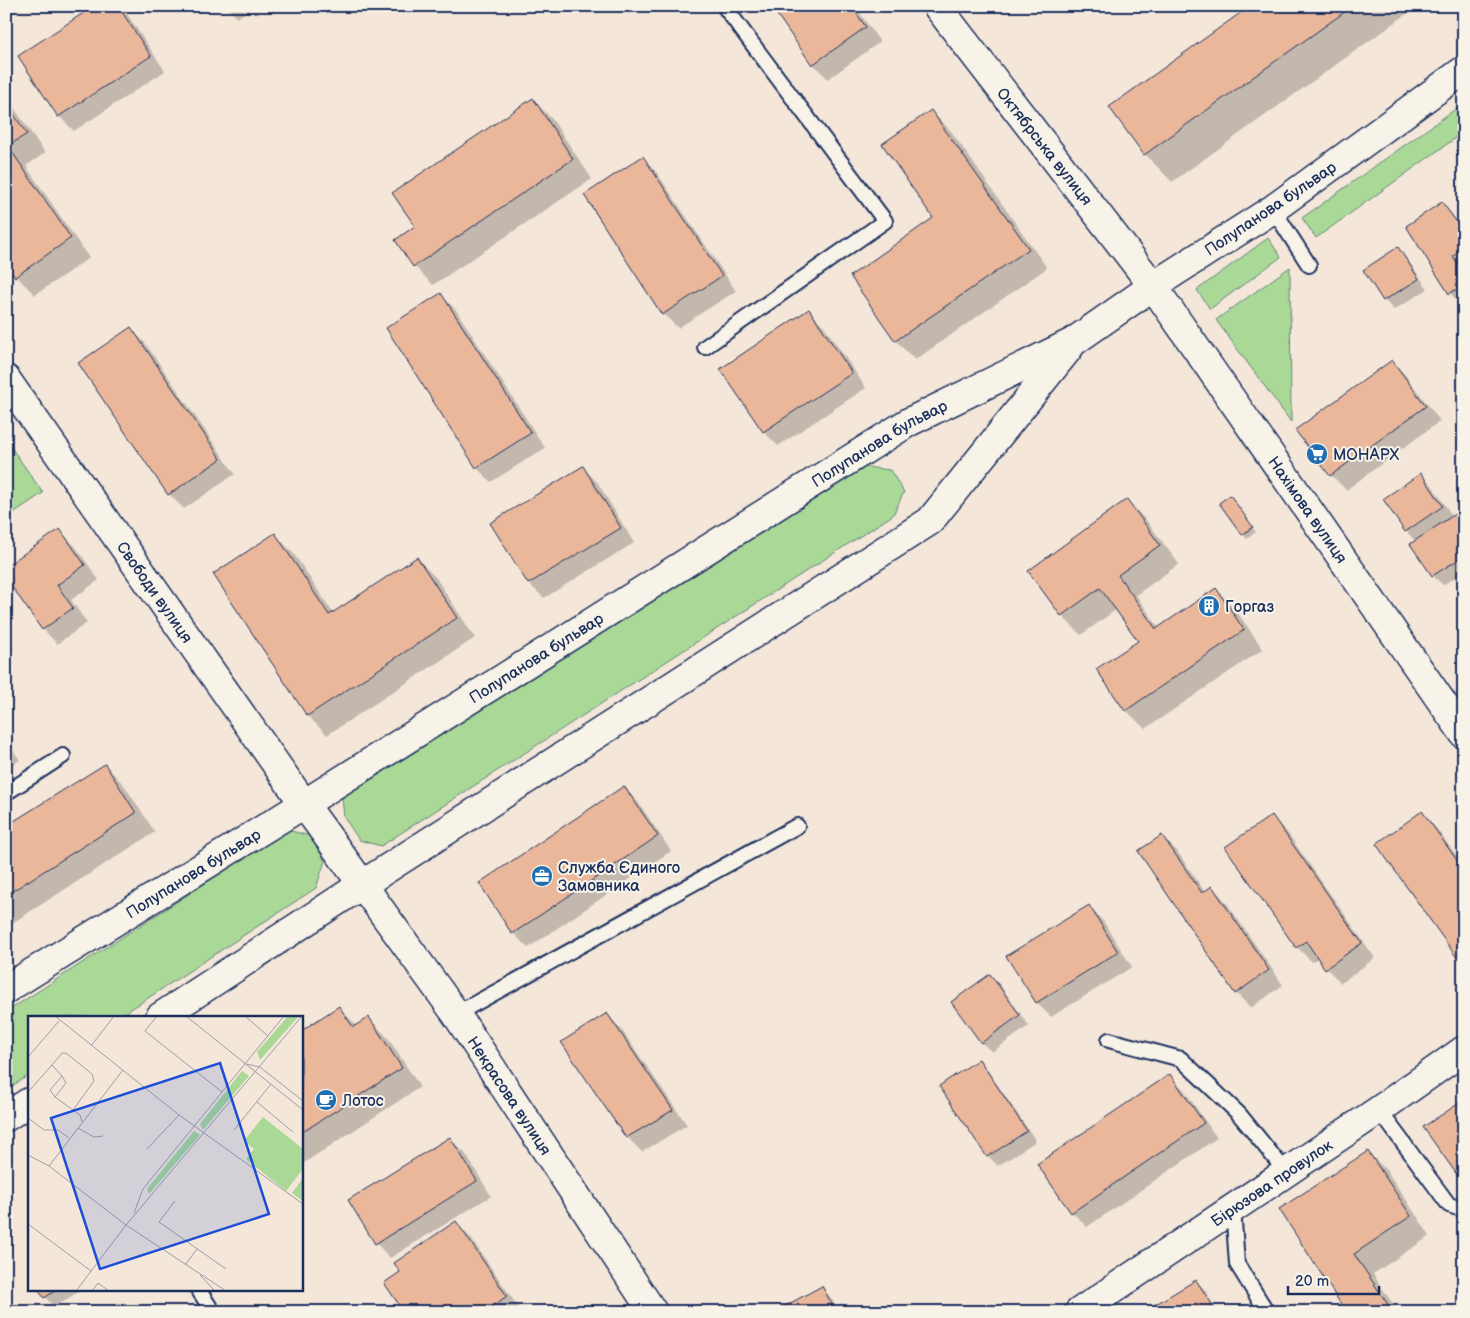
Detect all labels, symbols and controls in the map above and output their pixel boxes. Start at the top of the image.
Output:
street label: Октябрська вулиця [992,84,1096,210]
street label: Полупанова бульвар [1201,158,1340,260]
street label: Полупанова бульвар [809,397,951,492]
supermarket icon: МОНАРХ [1305,442,1329,466]
place label: МОНАРХ [1333,446,1400,465]
street label: Нахімова вулиця [1263,453,1351,568]
street label: Свободи вулиця [112,538,196,647]
building icon: Горгаз [1197,594,1221,618]
place label: Горгаз [1225,598,1275,617]
street label: Полупанова бульвар [466,609,607,708]
street label: Полупанова бульвар [123,825,265,923]
place label: Служба Єдиного Замовника [558,859,680,896]
office icon: Служба Єдиного Замовника [530,864,554,888]
inset map [28,1016,302,1290]
street label: Некрасова вулиця [463,1033,555,1159]
cafe icon: Лотос [314,1088,338,1112]
place label: Лотос [341,1092,384,1111]
street label: Бірюзова провулок [1208,1136,1337,1231]
scale bar [1288,1263,1379,1295]
text: 20 m [1295,1272,1329,1291]

